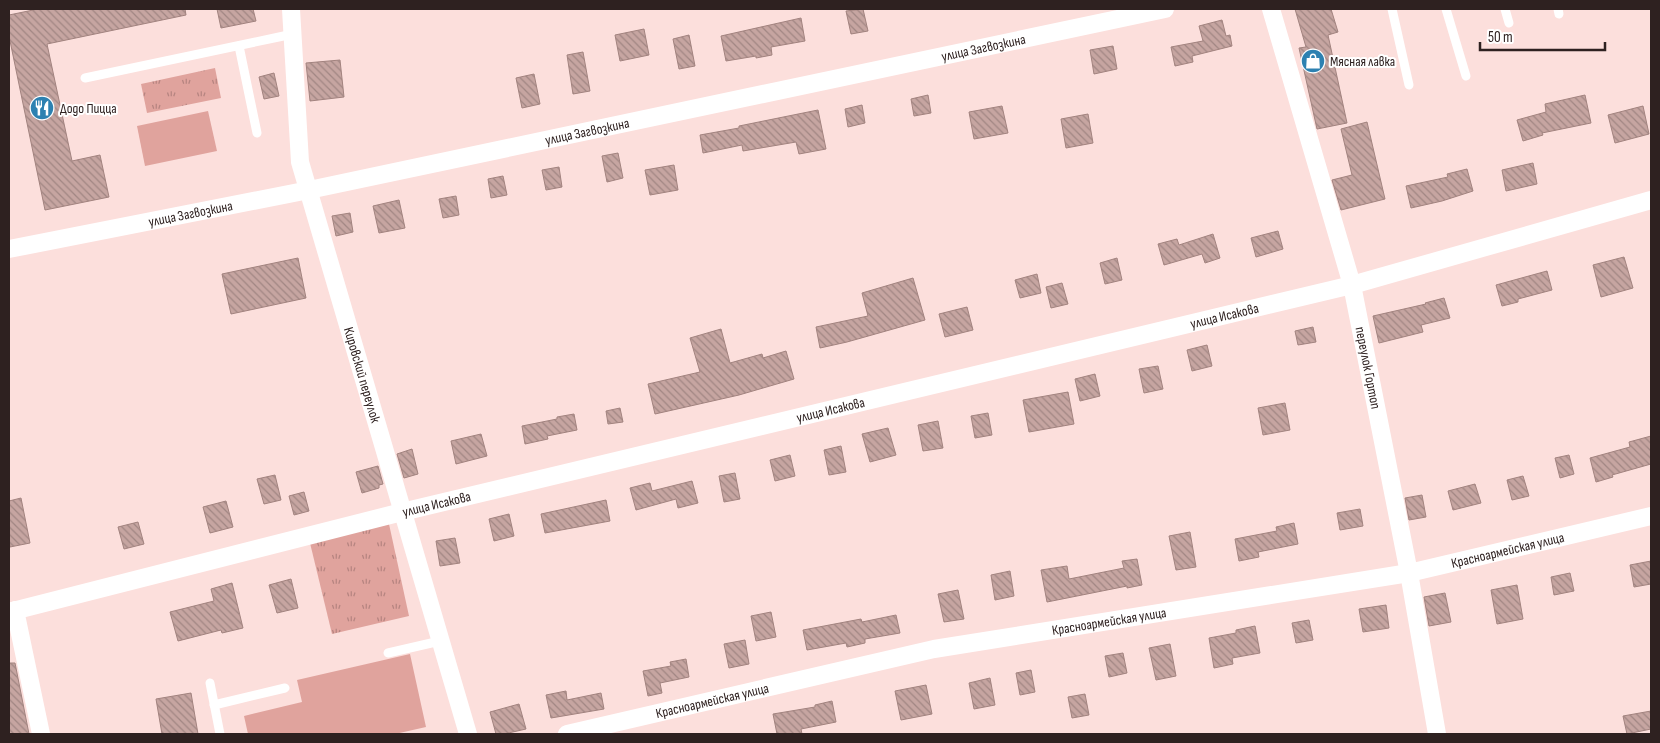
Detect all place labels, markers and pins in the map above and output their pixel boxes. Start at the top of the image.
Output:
shop icon: Мясная лавка [1300,48,1326,74]
place label: Мясная лавка [1330,53,1395,70]
restaurant icon: Додо Пицца [29,95,55,121]
place label: Додо Пицца [60,100,117,117]

